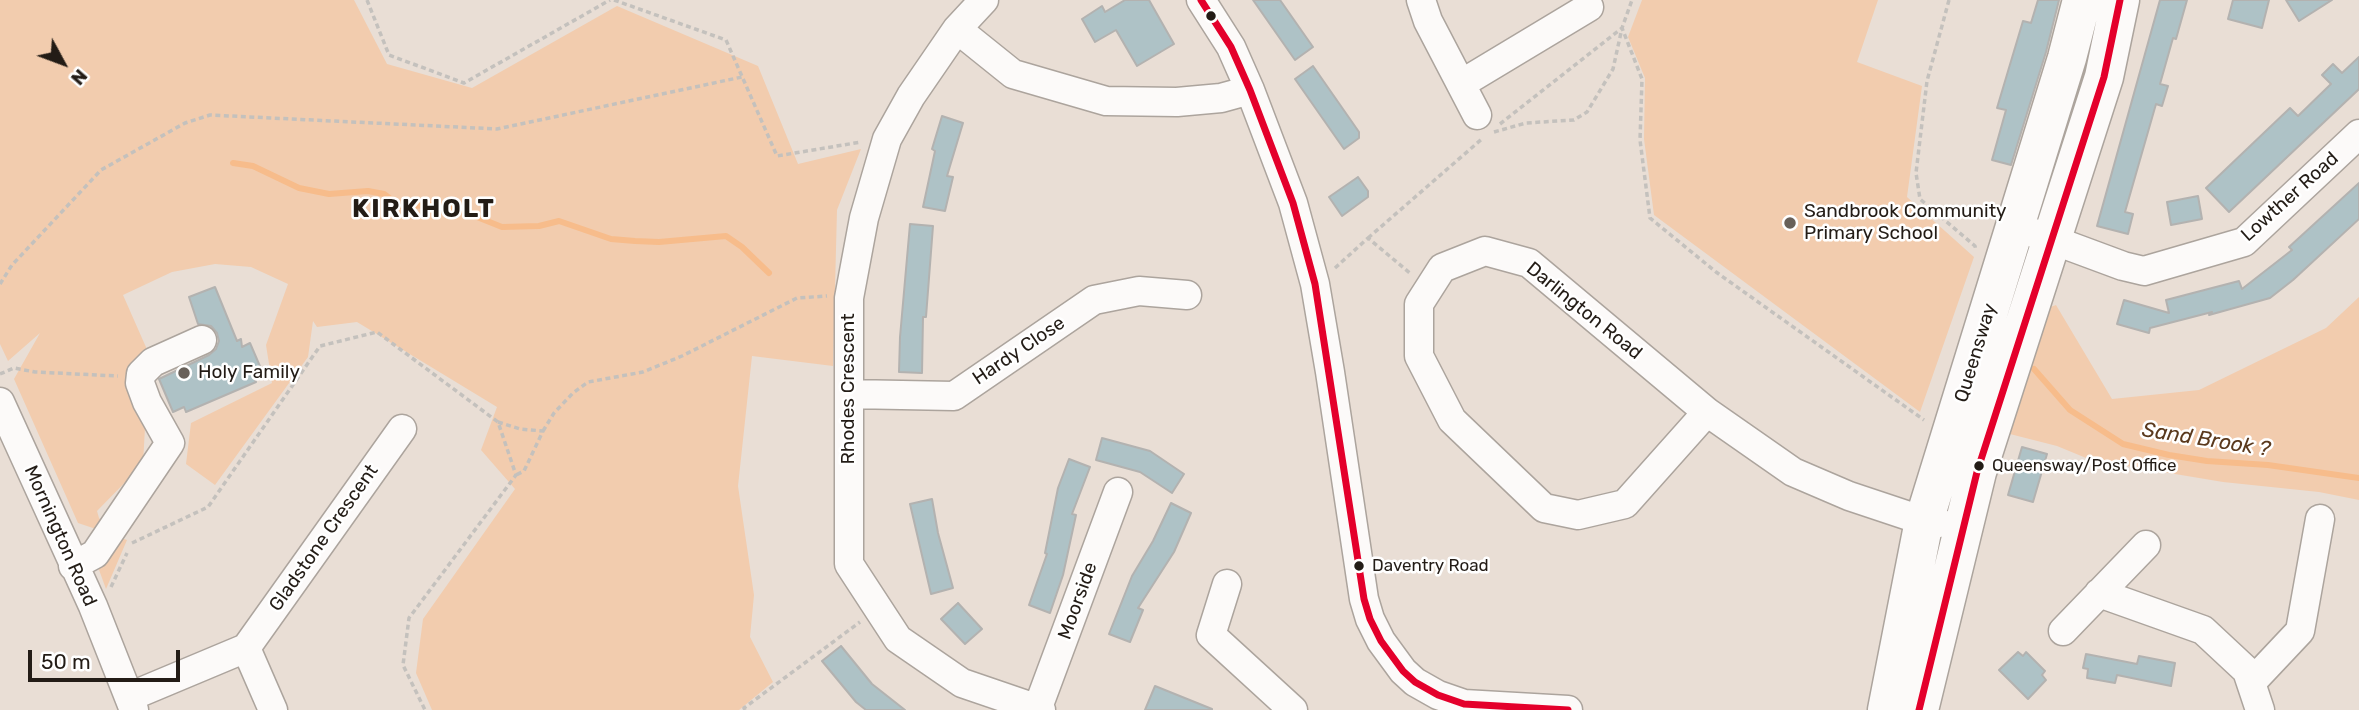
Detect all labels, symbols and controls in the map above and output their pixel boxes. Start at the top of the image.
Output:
unlabelled marker [1204,9,1218,23]
north arrow [28,28,98,98]
text: N [66,64,92,90]
street label: Lowther Road [2237,147,2343,247]
district label: KIRKHOLT [353,193,495,225]
place label: Sandbrook Community Primary School [1804,201,2007,245]
marker: Sandbrook Community Primary School [1782,215,1798,231]
street label: Darlington Road [1521,257,1647,365]
street label: Queensway [1950,301,2002,405]
street label: Hardy Close [969,312,1069,390]
street label: Rhodes Crescent [838,313,860,465]
place label: Holy Family [198,362,300,384]
marker: Holy Family [176,365,192,381]
water label: Sand Brook ? [2140,417,2272,463]
place label: Queensway/Post Office [1992,456,2176,476]
marker: Queensway/Post Office [1972,459,1986,473]
street label: Gladstone Crescent [265,460,383,616]
street label: Mornington Road [19,462,101,610]
place label: Daventry Road [1372,556,1489,576]
street label: Moorside [1054,559,1102,643]
marker: Daventry Road [1352,559,1366,573]
scale bar [32,636,184,680]
text: 50 m [41,649,91,674]

